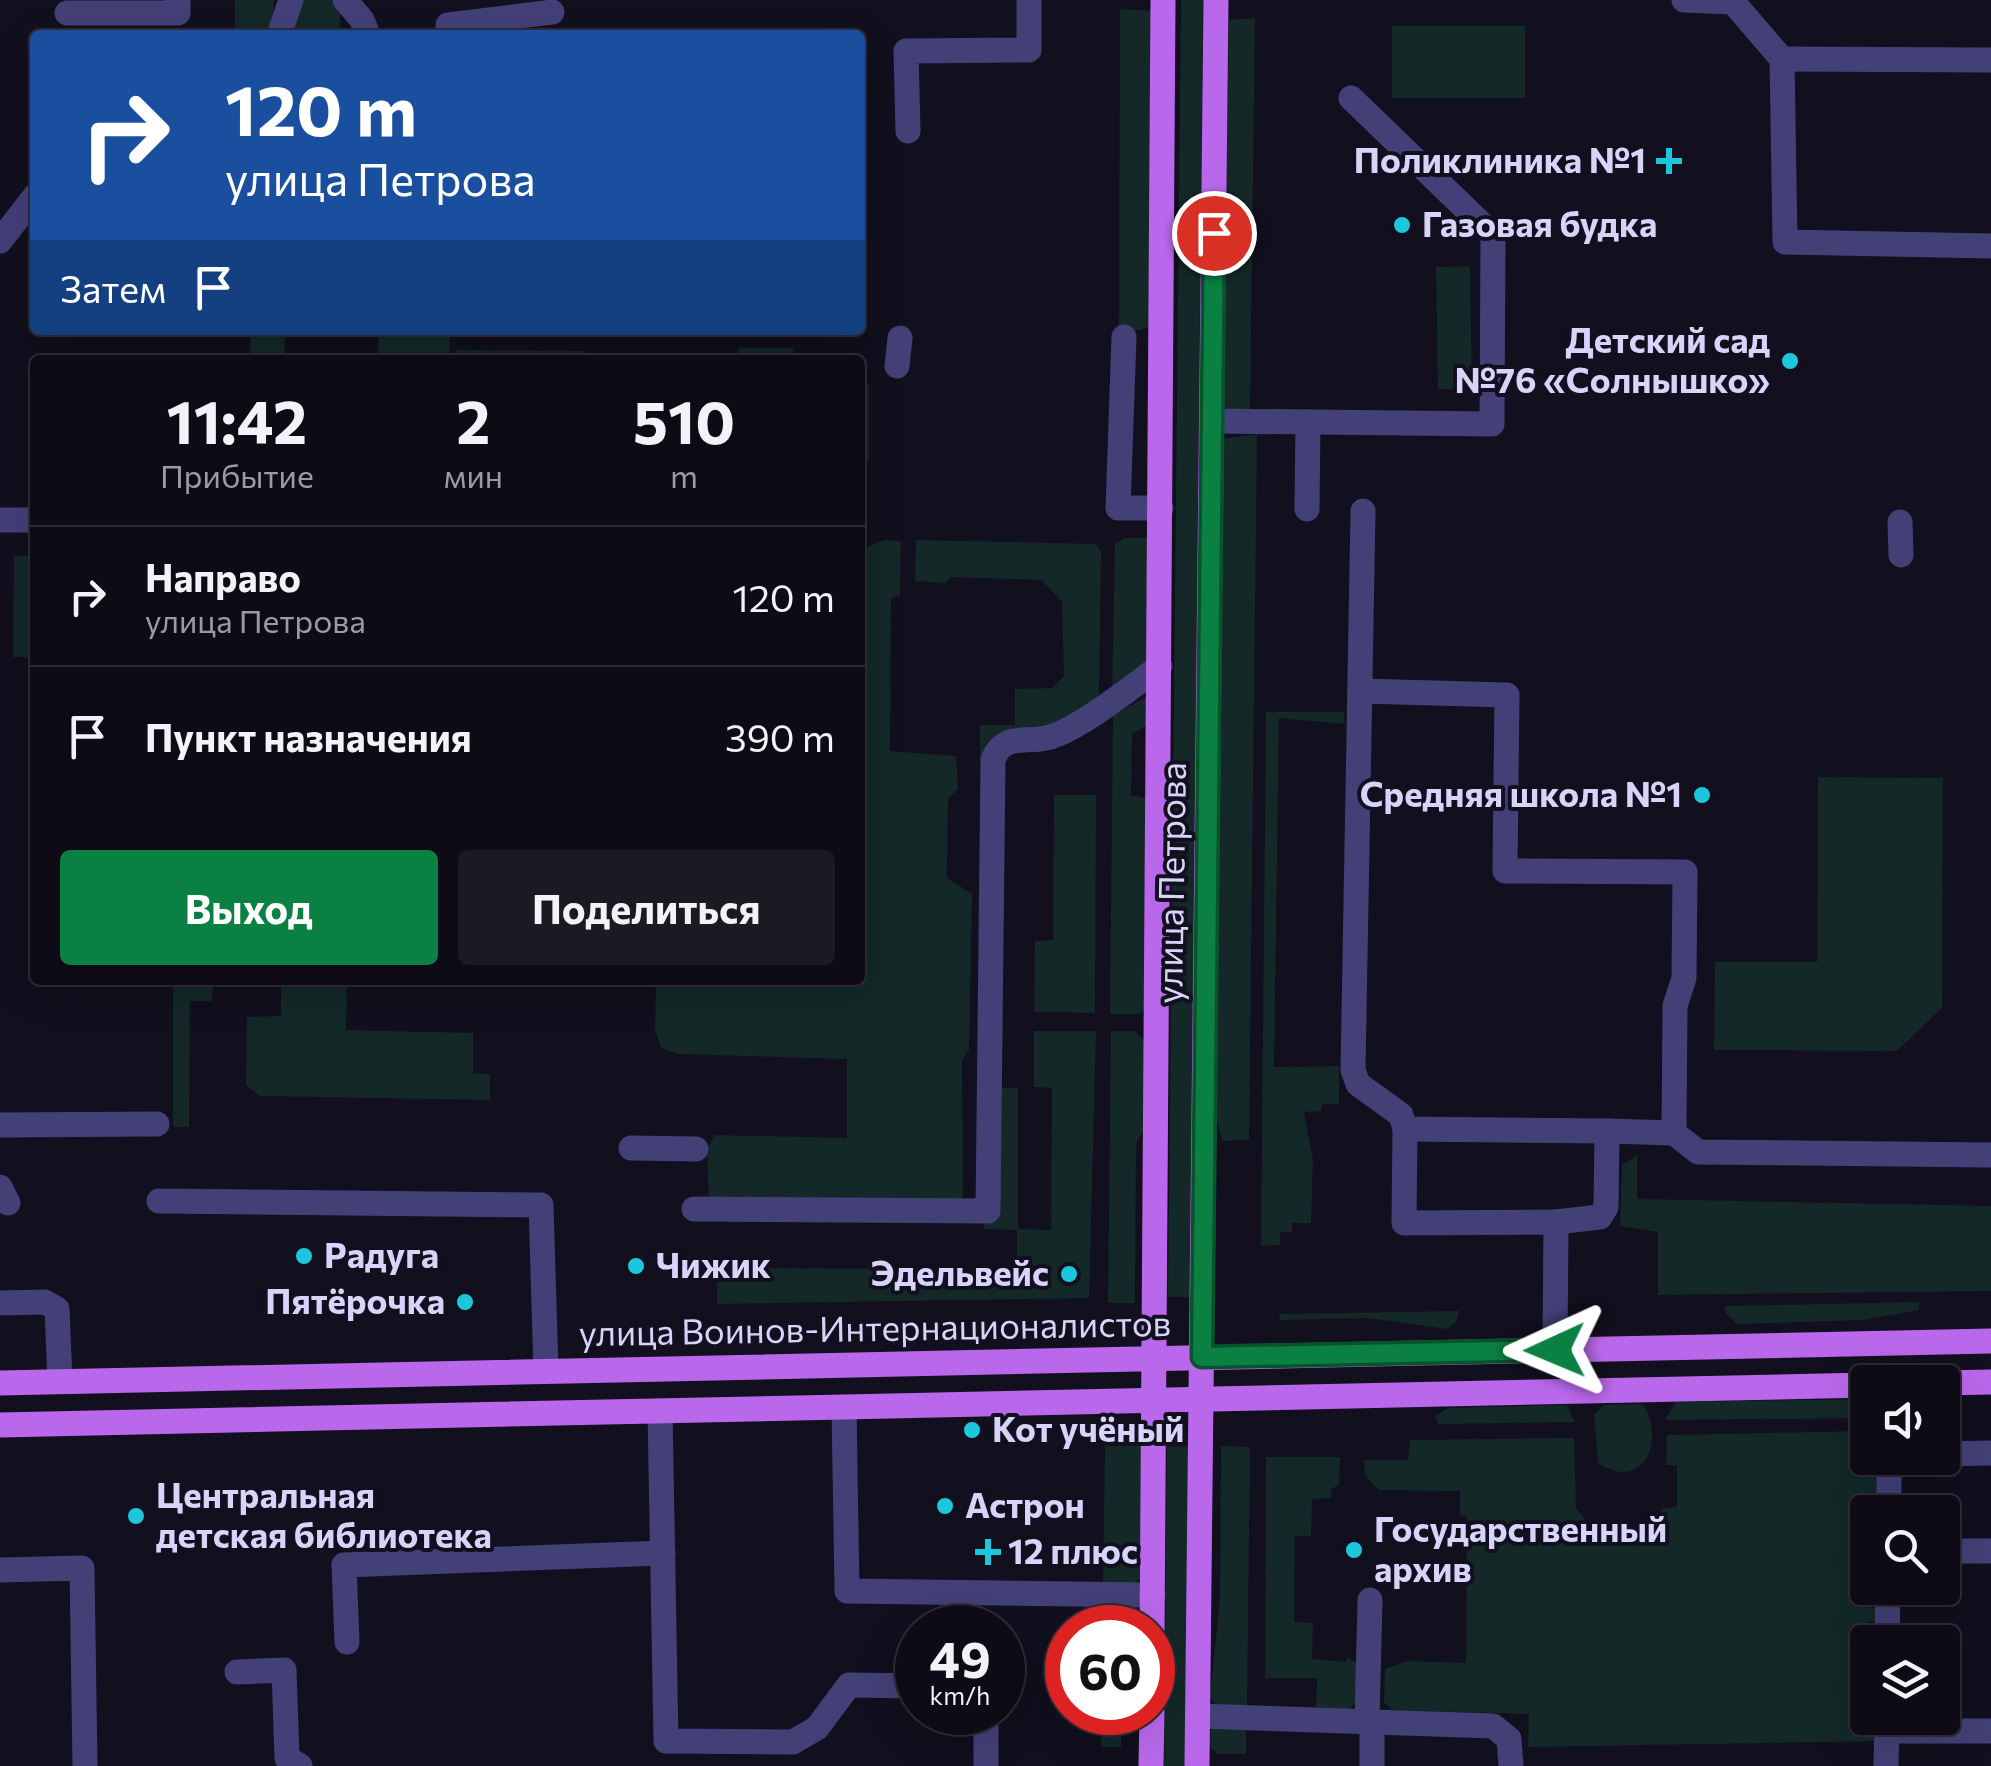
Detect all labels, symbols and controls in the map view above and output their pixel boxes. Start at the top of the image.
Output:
text: 120 m [225,65,417,150]
icon: right [60,70,190,200]
place label: Поликлиника №1 [1354,137,1646,180]
marker: Поликлиника №1 [1656,148,1682,174]
text: улица Петрова [225,150,536,205]
pin [1172,191,1257,276]
place label: Газовая будка [1422,201,1657,244]
icon: arrive [1187,206,1242,261]
marker: Газовая будка [1391,214,1413,236]
icon: arrive [186,260,241,315]
text: Затем [60,264,166,311]
place label: Детский сад №76 «Солнышко» [1454,317,1770,400]
marker: Детский сад №76 «Солнышко» [1779,350,1801,372]
text: 11:42 [167,383,307,456]
text: 2 [456,383,490,456]
text: 510 [633,383,735,456]
text: Прибытие [160,455,314,495]
text: мин [444,455,503,495]
text: m [670,455,698,495]
text: Направо [145,553,301,600]
icon: right [60,569,115,624]
text: 120 m [733,573,835,620]
text: улица Петрова [145,600,366,640]
icon: arrive [60,709,115,764]
text: Пункт назначения [145,713,472,760]
text: 390 m [725,713,835,760]
street label: улица Петрова [1146,762,1193,1004]
place label: Средняя школа №1 [1360,771,1682,814]
marker: Средняя школа №1 [1691,784,1713,806]
button: Выход [60,850,438,965]
button: Поделиться [458,850,835,965]
place label: Радуга [324,1232,439,1275]
place label: Чижик [656,1242,771,1285]
marker: Радуга [293,1245,315,1267]
place label: Эдельвейс [871,1250,1049,1293]
marker: Чижик [625,1255,647,1277]
marker: Эдельвейс [1058,1263,1080,1285]
place label: Пятёрочка [265,1278,445,1321]
marker: Пятёрочка [454,1291,476,1313]
position arrow [1503,1298,1607,1402]
street label: улица Воинов-Интернационалистов [578,1300,1172,1353]
map controls [1850,1365,1960,1735]
button: sound [1850,1365,1960,1475]
place label: Кот учёный [992,1406,1184,1449]
marker: Кот учёный [961,1419,983,1441]
place label: Центральная детская библиотека [156,1472,492,1555]
place label: Астрон [965,1482,1085,1525]
marker: Астрон [934,1495,956,1517]
button: search [1850,1495,1960,1605]
marker: Центральная детская библиотека [125,1505,147,1527]
place label: Государственный архив [1374,1506,1667,1589]
place label: 12 плюс [1008,1528,1138,1571]
marker: Государственный архив [1343,1539,1365,1561]
marker: 12 плюс [977,1541,999,1563]
speed limit sign: 60 [1045,1605,1175,1735]
button: layers [1850,1625,1960,1735]
text: 49 [929,1627,991,1688]
text: km/h [930,1680,990,1710]

